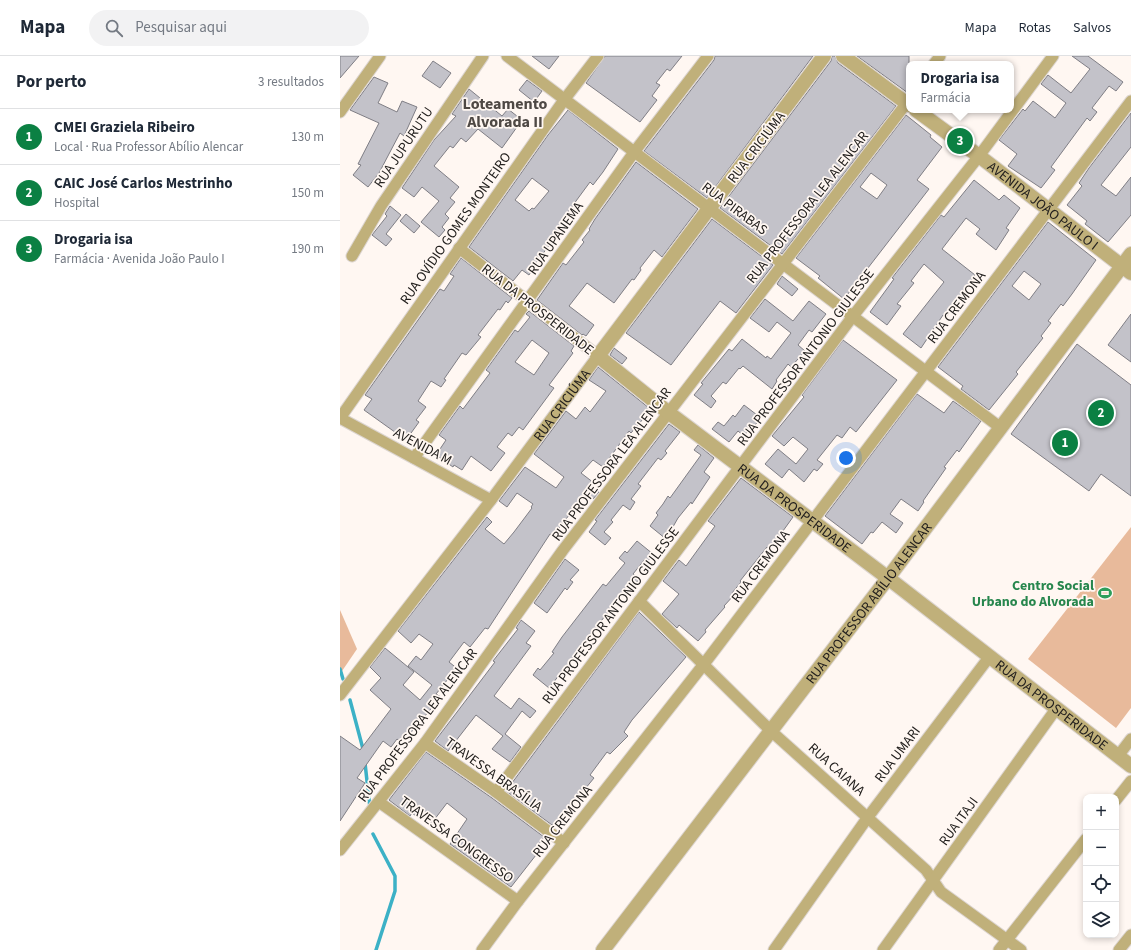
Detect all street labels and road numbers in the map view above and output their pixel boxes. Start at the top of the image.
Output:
street label: RUA JUPURUTU [369,103,438,192]
street label: RUA CRICIÚMA [723,107,791,188]
street label: RUA PROFESSORA LEA ALENCAR [742,127,874,288]
street label: RUA OVÍDIO GOMES MONTEIRO [396,148,516,309]
street label: AVENIDA JOÃO PAULO I [983,157,1102,255]
street label: RUA PIRABAS [697,177,771,240]
street label: RUA UPANEMA [523,198,589,279]
street label: RUA DA PROSPERIDADE [477,260,598,360]
street label: RUA PROFESSOR ANTONIO GIULESSE [732,265,879,450]
street label: RUA CREMONA [923,267,991,348]
street label: RUA CRICIÚMA [529,365,596,446]
street label: RUA PROFESSORA LEA ALENCAR [547,383,676,546]
street label: AVENIDA M [390,423,455,471]
street label: RUA DA PROSPERIDADE [733,459,855,558]
street label: RUA PROFESSOR ABÍLIO ALENCAR [801,519,937,688]
street label: RUA PROFESSOR ANTONIO GIULESSE [537,523,684,708]
street label: RUA CREMONA [727,526,795,607]
street label: RUA PROFESSORA LEA ALENCAR [353,644,482,807]
street label: RUA DA PROSPERIDADE [991,655,1112,756]
street label: RUA UMARI [870,722,926,787]
street label: TRAVESSA BRASÍLIA [441,733,546,817]
street label: RUA CAIANA [803,739,870,801]
street label: RUA CREMONA [528,781,598,862]
street label: TRAVESSA CONGRESSO [395,792,518,888]
street label: RUA ITAJI [934,793,983,850]

